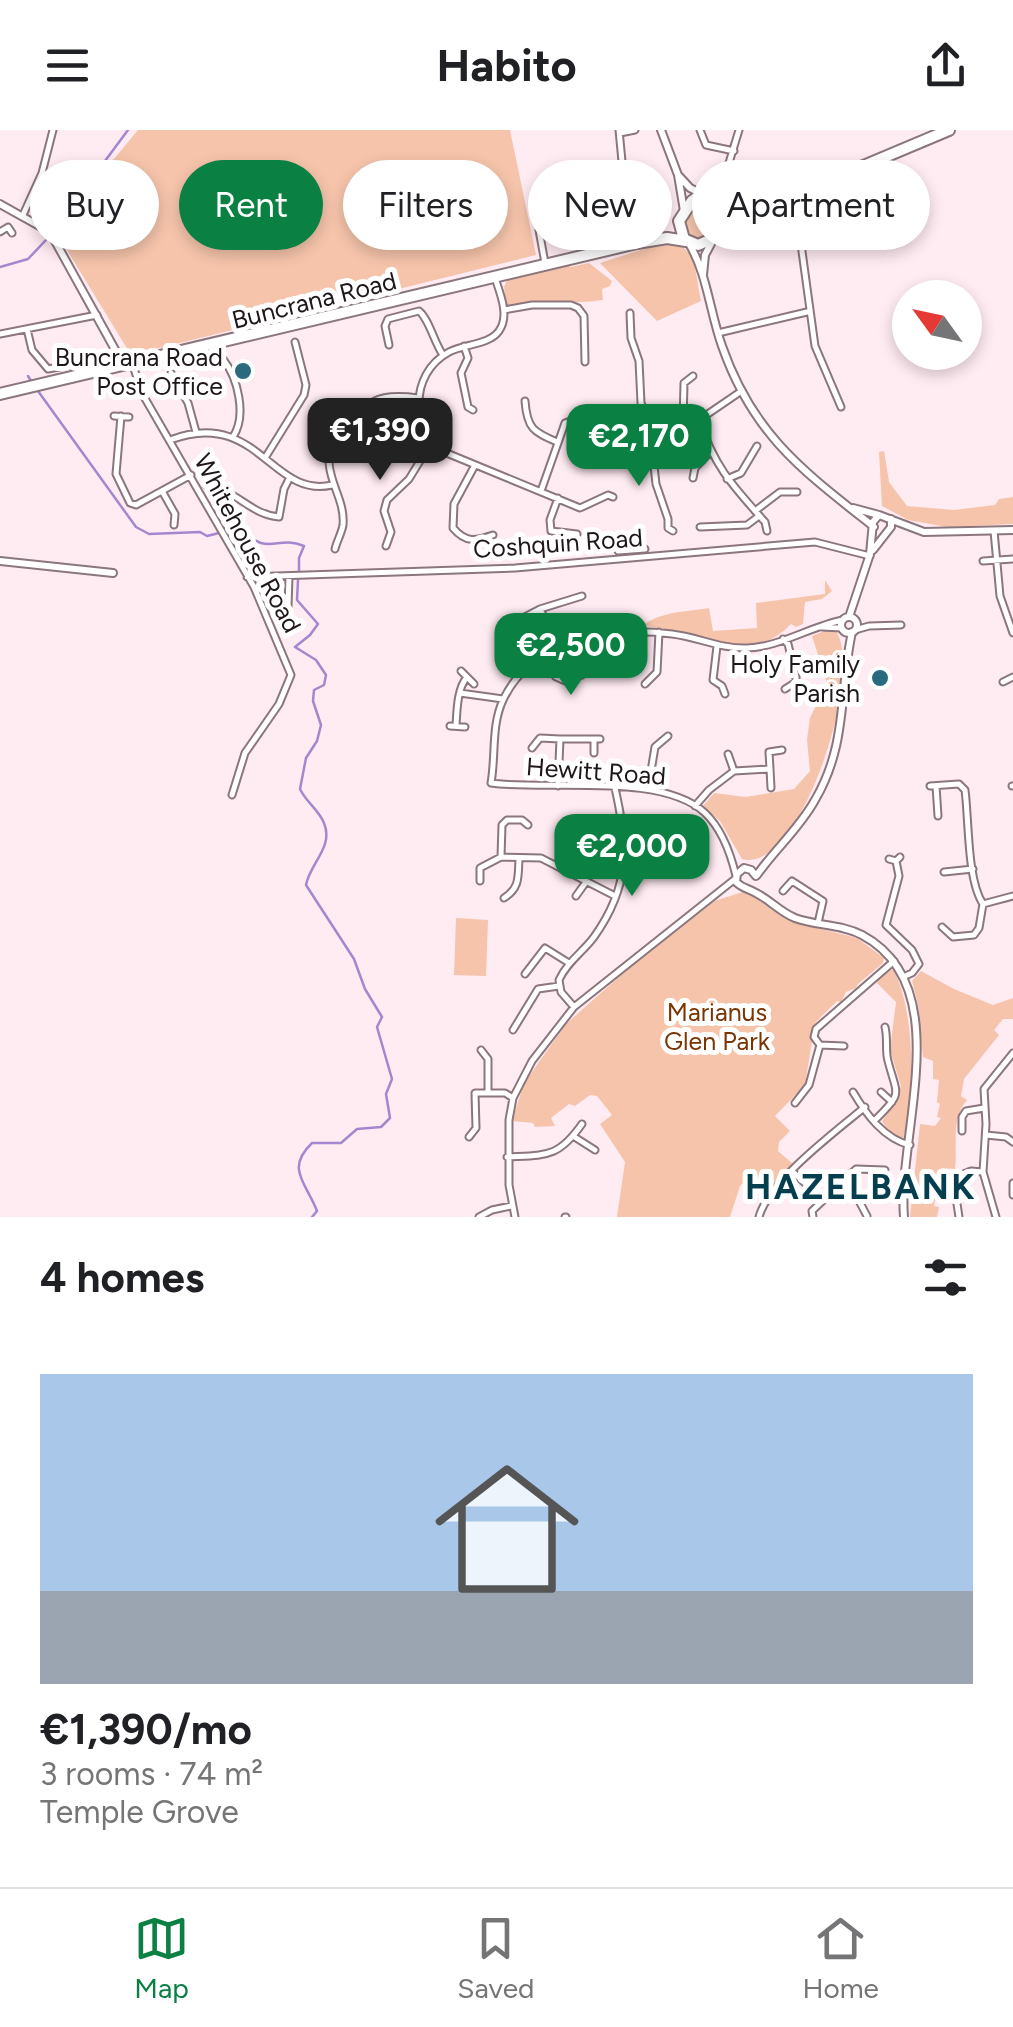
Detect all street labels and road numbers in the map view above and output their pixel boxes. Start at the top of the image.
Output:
street label: Buncrana Road [229,265,399,335]
street label: Whitehouse Road [188,448,308,638]
street label: Coshquin Road [472,522,644,564]
street label: Hewitt Road [525,751,667,791]

